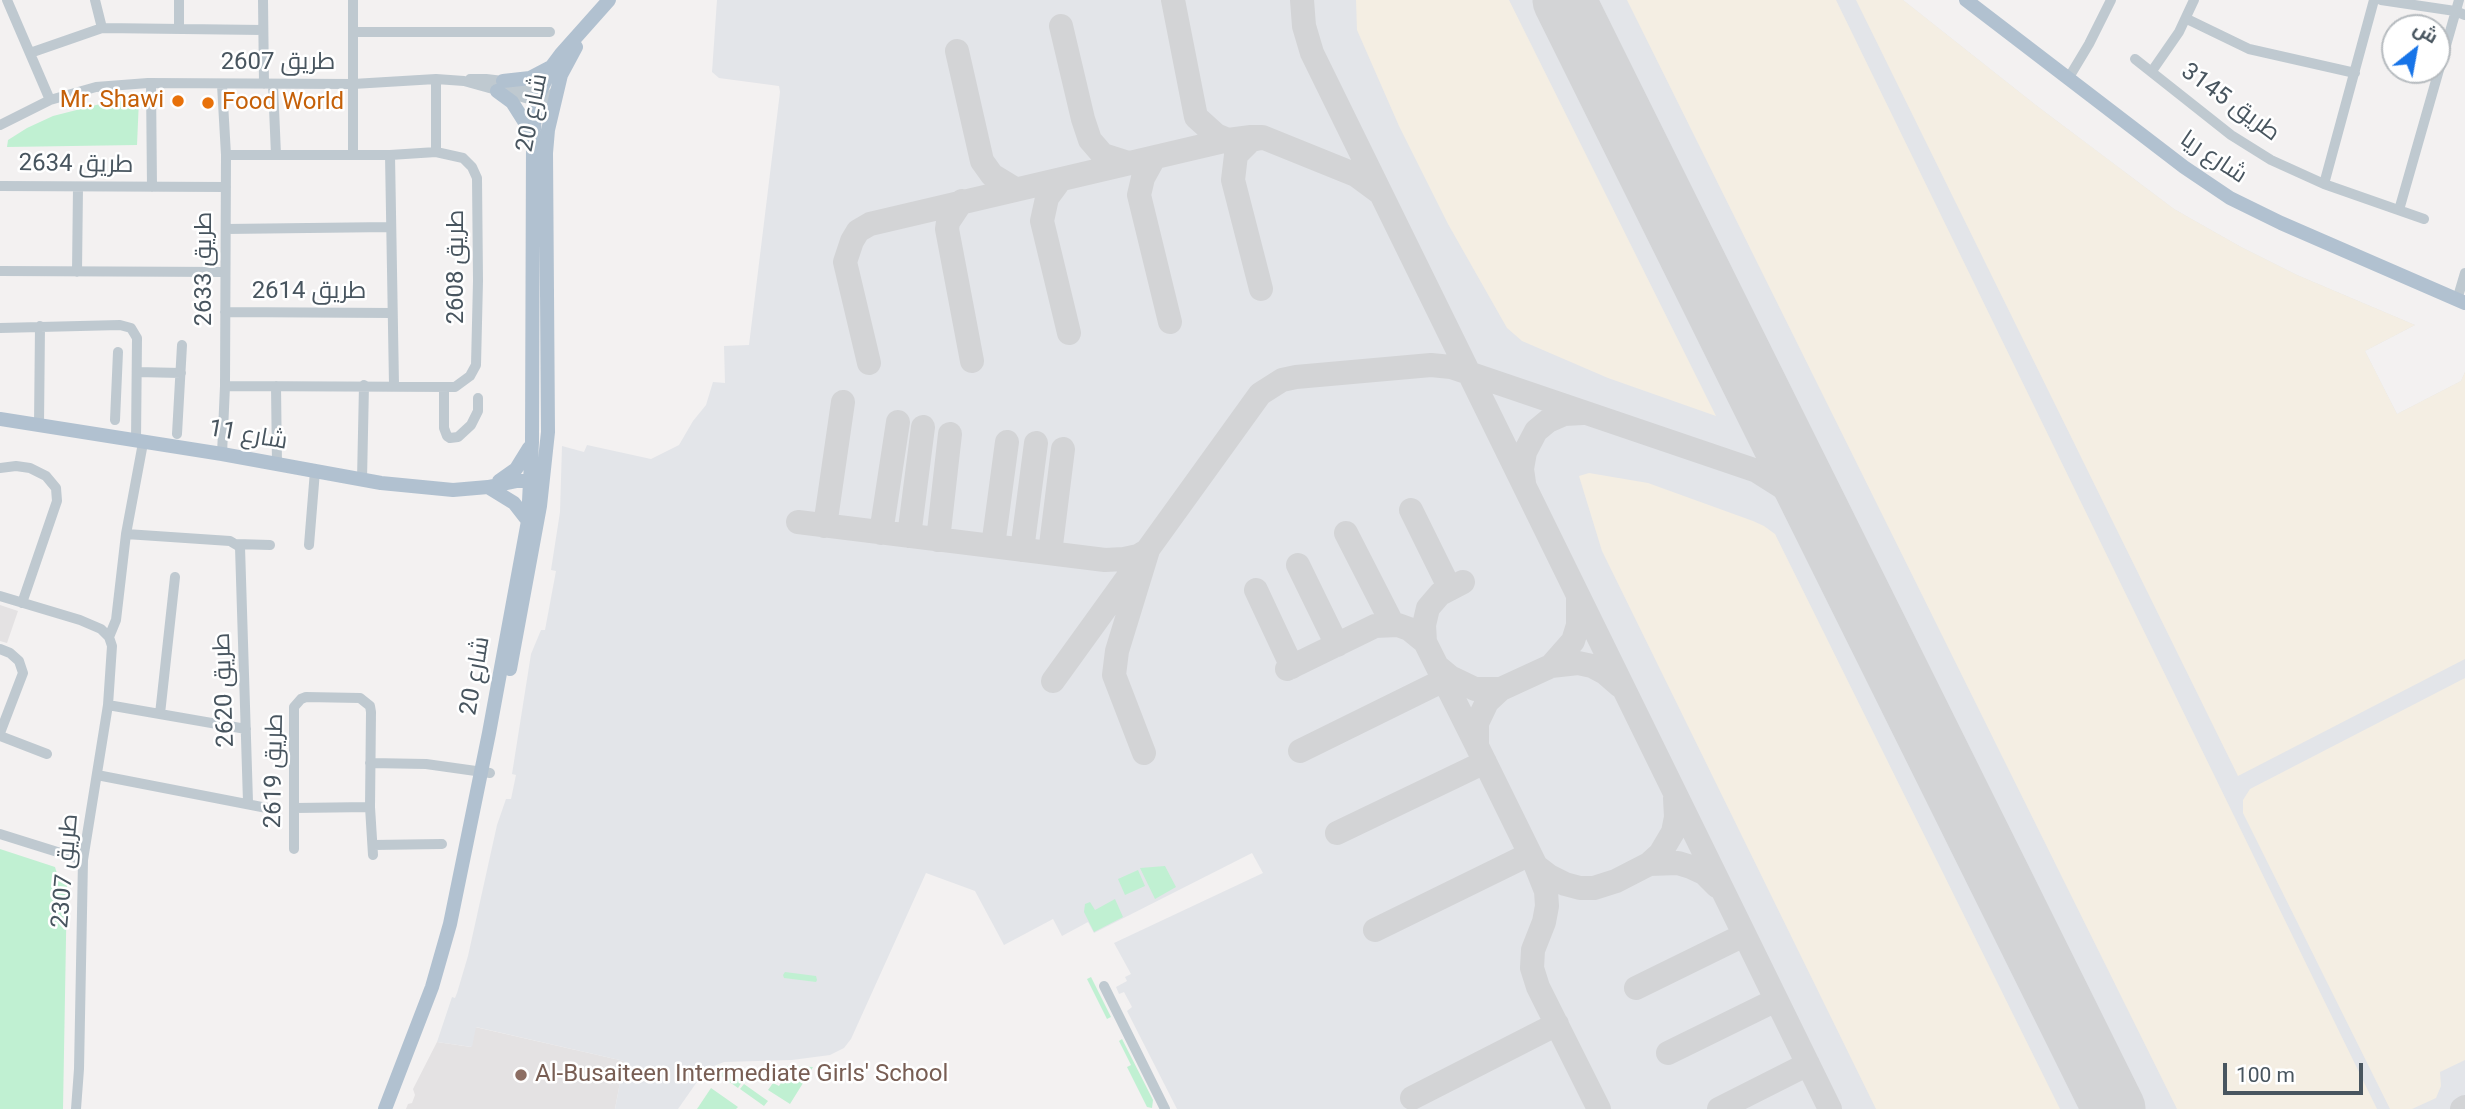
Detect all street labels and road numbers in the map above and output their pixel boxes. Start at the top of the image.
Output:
street label: طريق 2607 [221,49,335,77]
street label: طريق 3145 [2175,58,2285,148]
street label: شارع 20 [511,71,555,155]
street label: شارع ريا [2174,125,2252,191]
street label: طريق 2634 [18,150,134,180]
street label: طريق 2608 [443,210,471,324]
street label: طريق 2633 [191,212,219,326]
street label: طريق 2614 [252,278,366,306]
street label: شارع 11 [206,415,290,457]
street label: طريق 2620 [209,632,241,748]
street label: شارع 20 [455,634,497,718]
street label: طريق 2619 [260,713,290,829]
street label: طريق 2307 [47,813,85,929]

